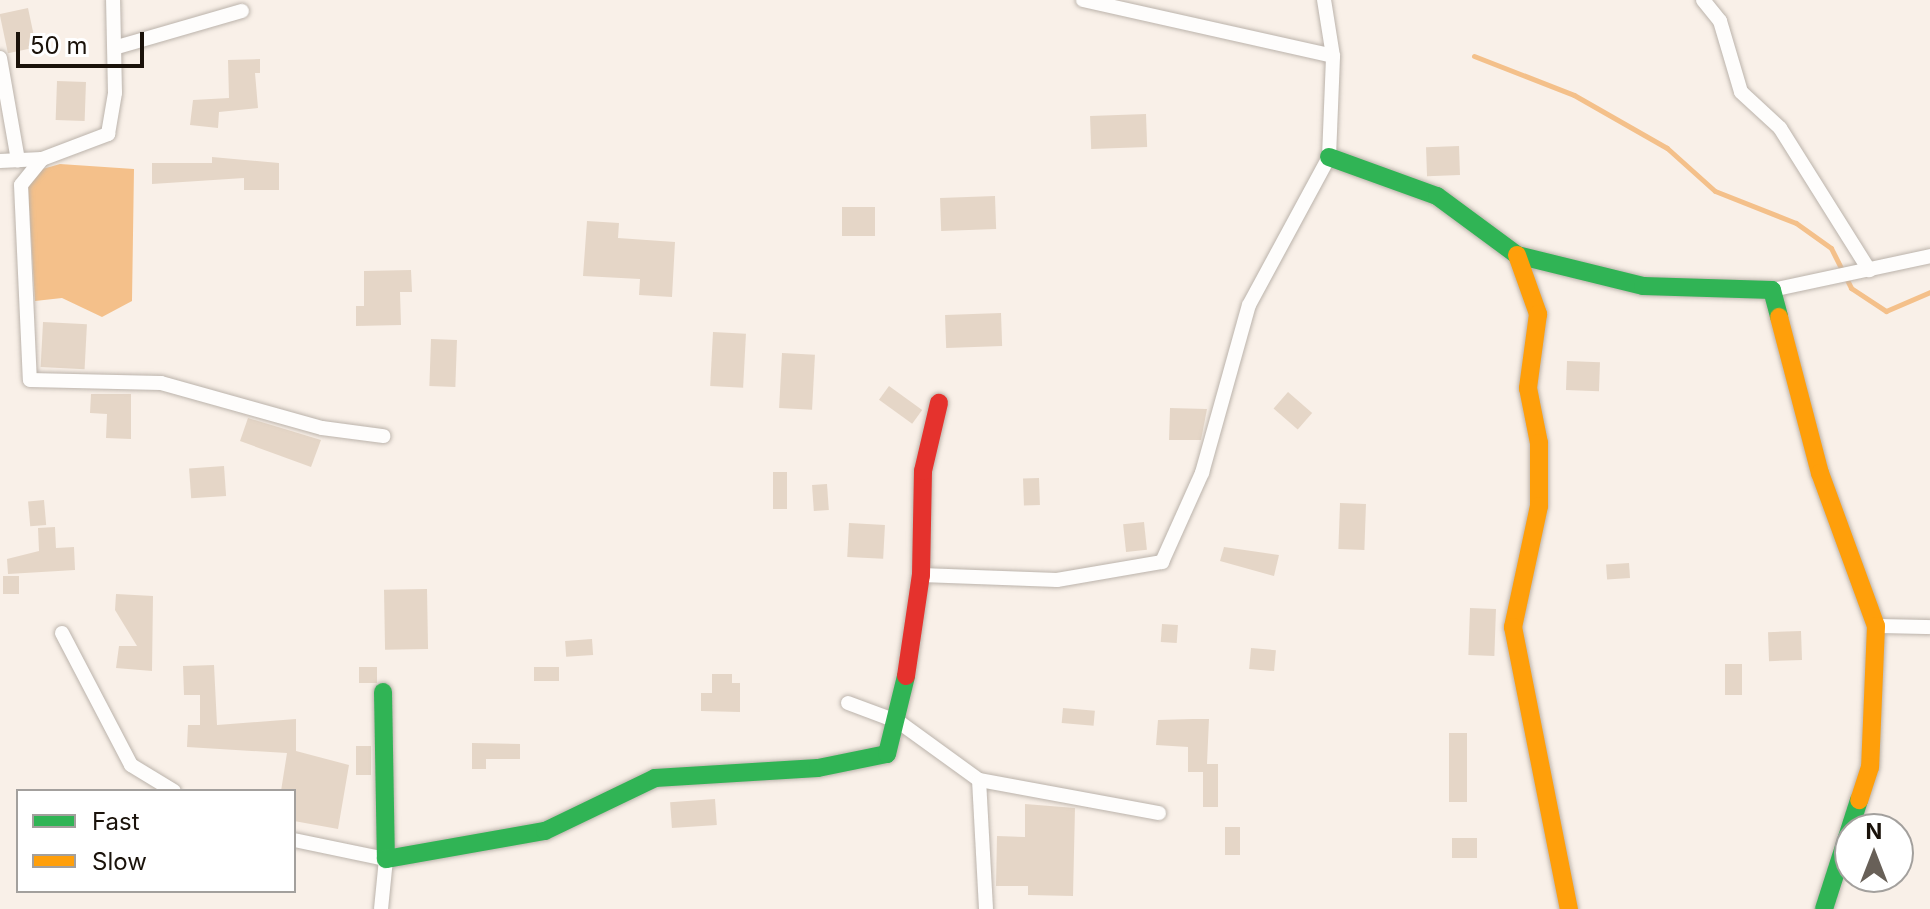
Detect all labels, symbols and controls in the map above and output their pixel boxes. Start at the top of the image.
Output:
scale bar [20,16,148,66]
text: 50 m [30,31,88,60]
legend [16,789,296,893]
text: Fast [92,807,140,836]
north arrow [1834,813,1914,893]
text: N [1866,818,1882,844]
text: Slow [92,847,147,876]

